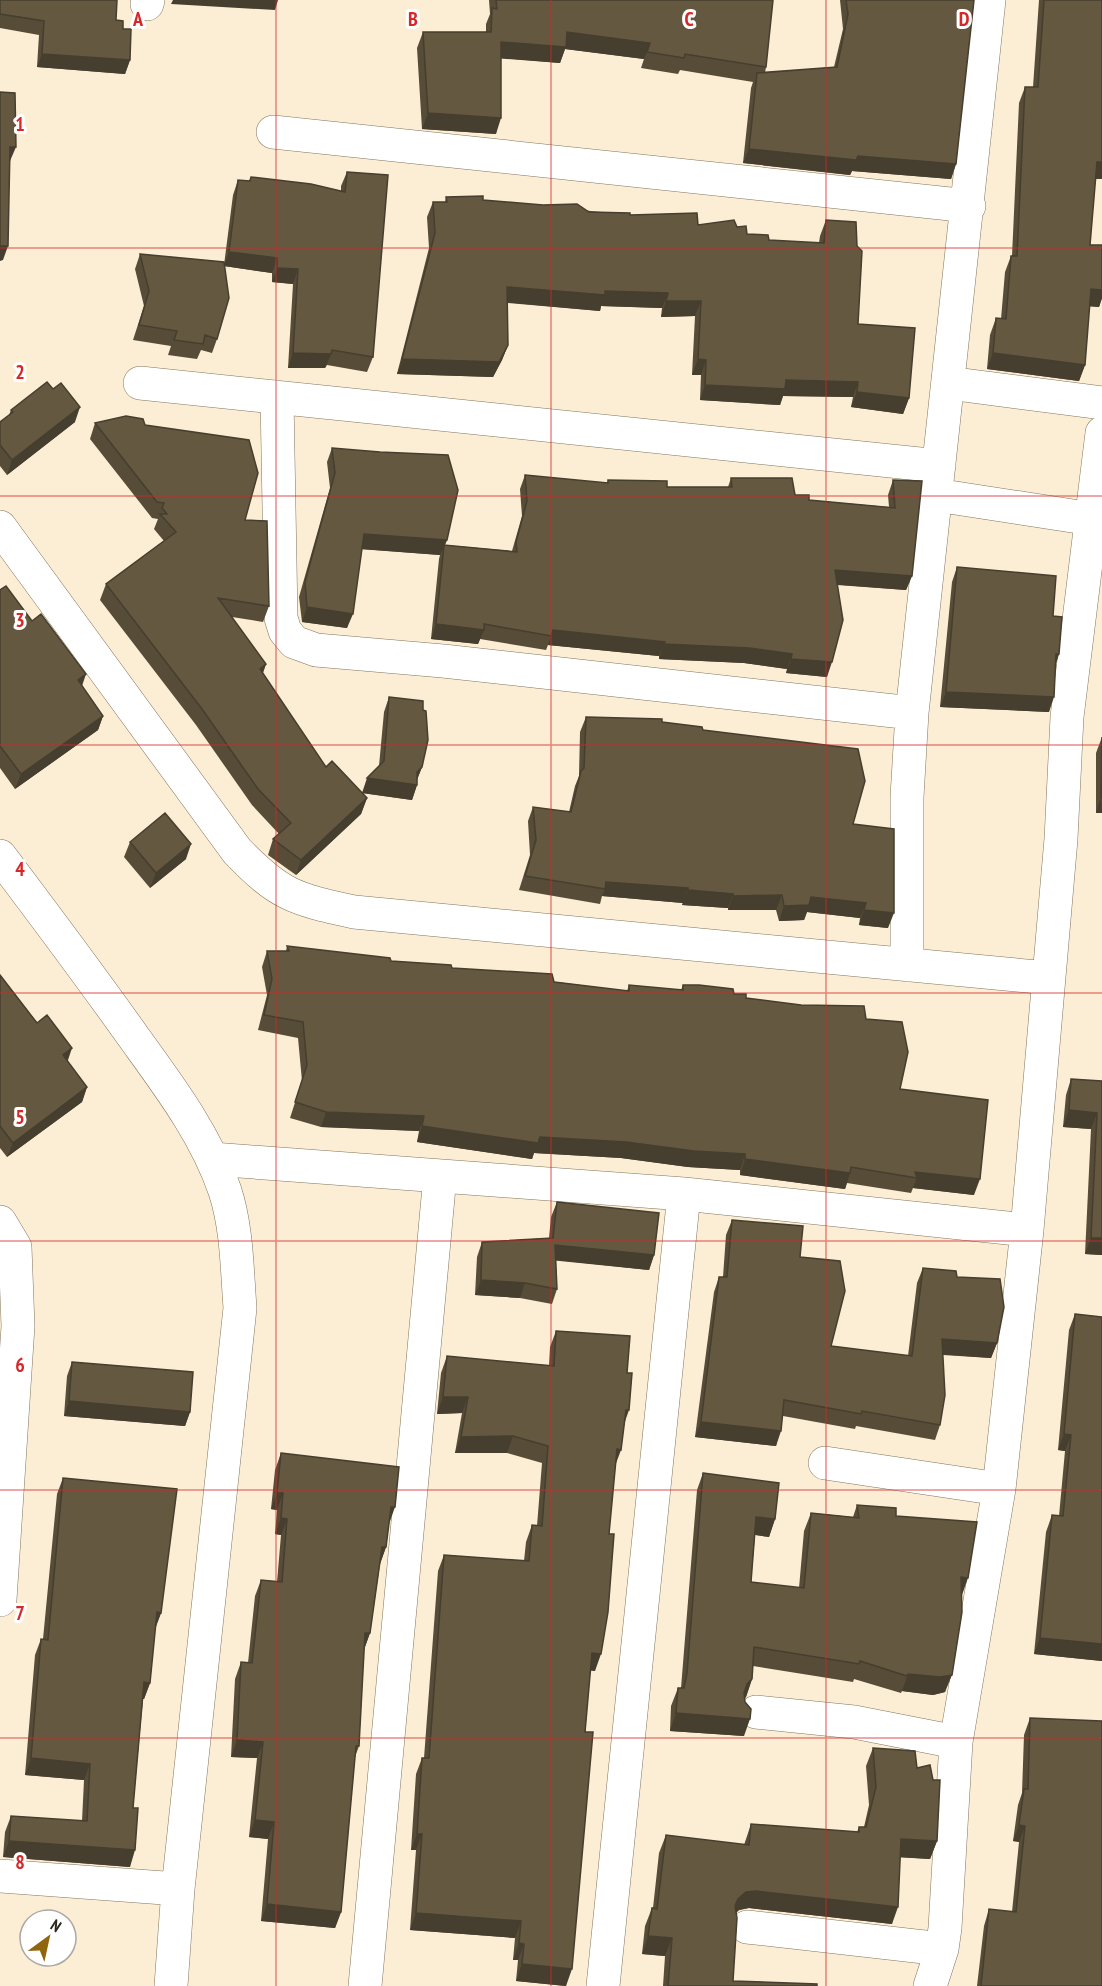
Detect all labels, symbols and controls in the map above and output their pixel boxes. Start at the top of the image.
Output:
text: A [132,6,144,32]
text: B [408,6,418,32]
text: C [684,6,694,32]
text: D [959,6,970,32]
text: 1 [15,111,25,137]
text: 2 [15,359,25,385]
text: 3 [15,607,25,633]
text: 4 [15,856,25,882]
text: 5 [15,1104,25,1130]
text: 6 [15,1352,25,1378]
text: 7 [15,1600,25,1626]
text: 8 [15,1849,25,1875]
north arrow [18,1908,78,1968]
text: N [47,1915,65,1936]

